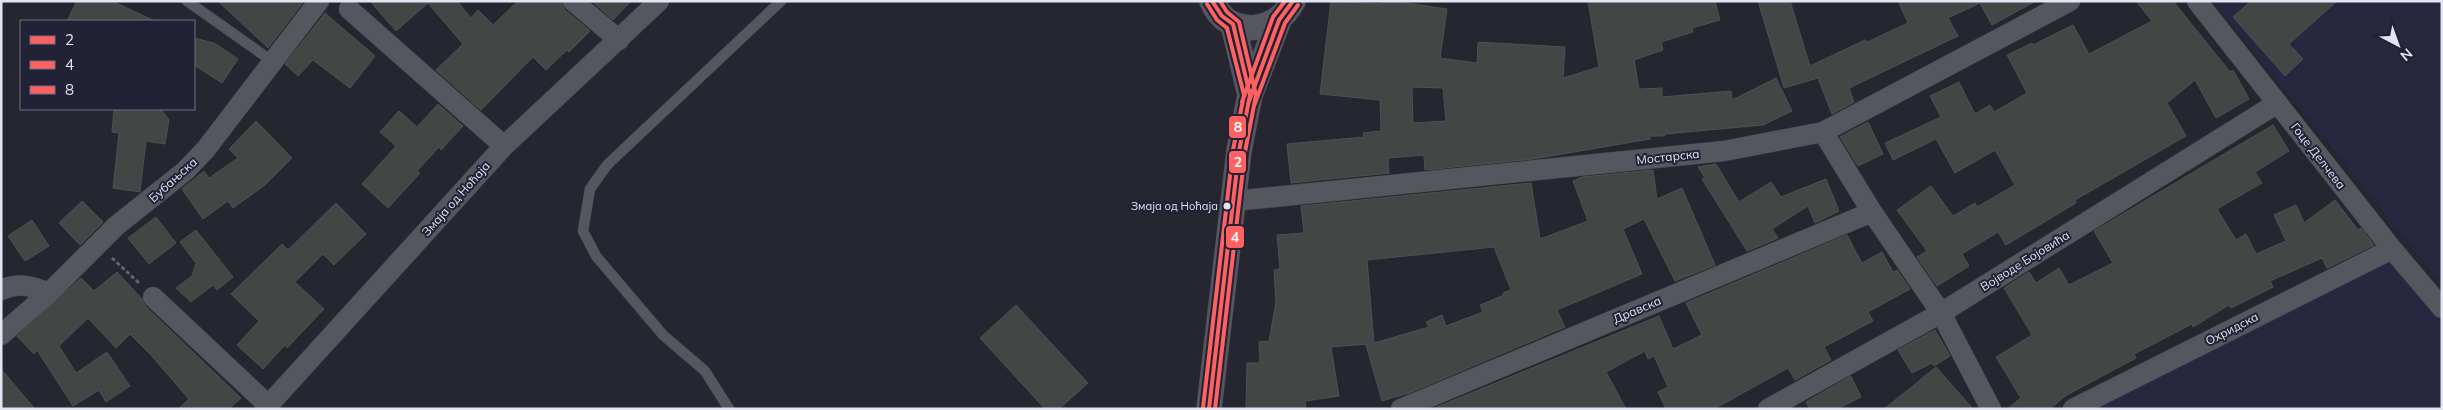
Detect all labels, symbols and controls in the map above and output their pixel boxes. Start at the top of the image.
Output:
legend [20,20,195,110]
north arrow [2373,20,2423,70]
text: 2 [65,30,74,49]
text: N [2397,45,2416,65]
text: 4 [65,55,74,74]
text: 8 [65,80,74,99]
line badge: 8 [1228,115,1247,139]
text: 8 [1234,118,1242,136]
street label: Гоце Делчева [2288,120,2349,192]
street label: Мостарска [1636,146,1700,167]
line badge: 2 [1228,150,1247,174]
text: 2 [1234,153,1242,171]
street label: Бубањска [145,154,200,205]
street label: Змаја од Ноћаја [418,158,493,239]
place label: Змаја од Ноћаја [1131,199,1218,213]
marker: Змаја од Ноћаја [1222,201,1232,211]
line badge: 4 [1225,225,1245,249]
street label: Војводе Бојовића [1977,227,2072,294]
text: 4 [1231,228,1240,246]
street label: Дравска [1610,293,1663,326]
street label: Охридска [2203,309,2261,348]

